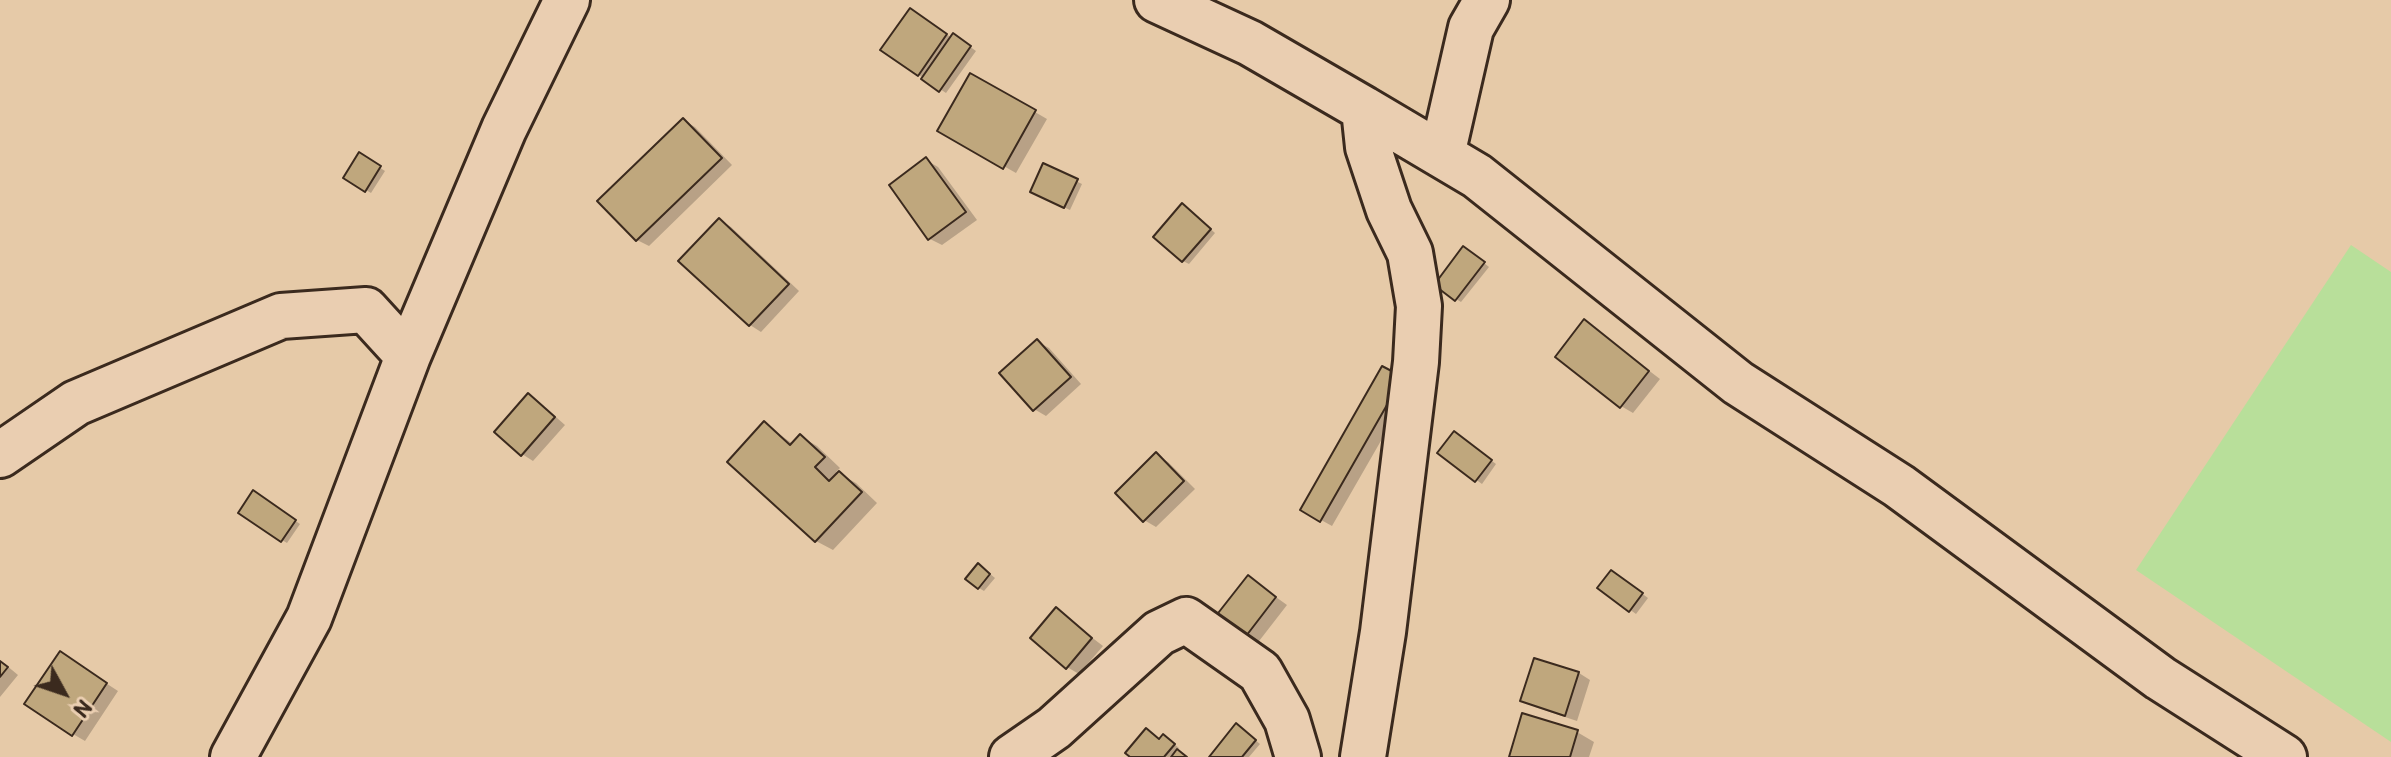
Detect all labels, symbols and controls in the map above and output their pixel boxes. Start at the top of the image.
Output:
north arrow [24,653,104,733]
text: N [68,694,98,723]

